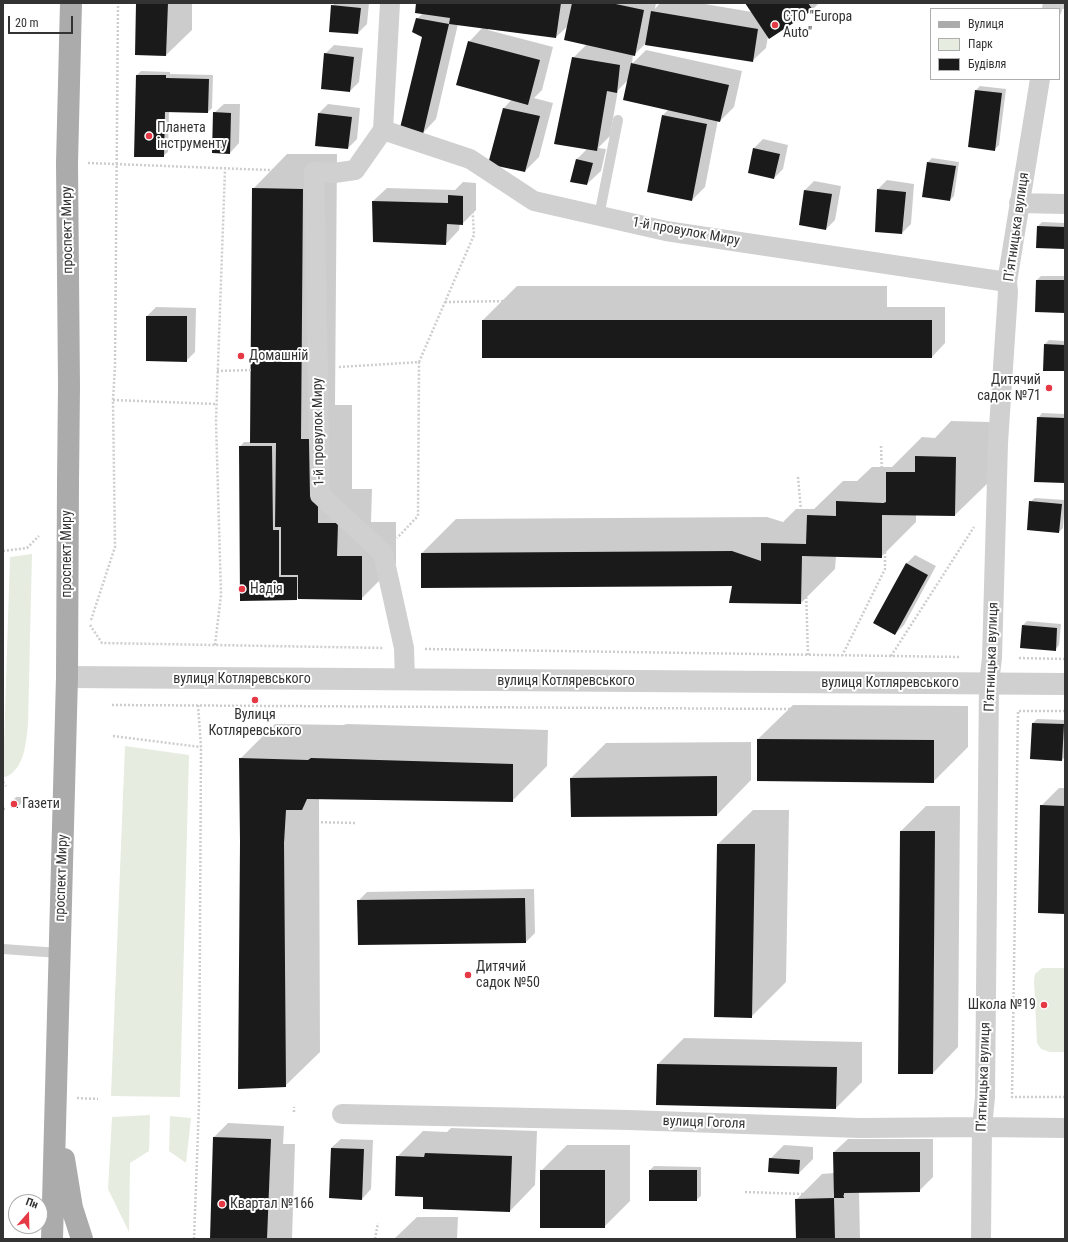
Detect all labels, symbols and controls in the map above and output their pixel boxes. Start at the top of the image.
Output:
scale bar [10,8,75,34]
legend [930,8,1060,80]
place label: СТО "Europa Auto" [783,9,852,42]
text: 20 m [15,16,39,30]
text: Вулиця [968,17,1004,31]
marker: СТО "Europa Auto" [770,20,780,30]
text: Парк [968,37,993,51]
text: Будівля [968,57,1006,71]
place label: Планета інструменту [157,120,227,152]
marker: Планета інструменту [144,131,154,141]
street label: Пʼятницька вулиця [1001,171,1033,283]
street label: проспект Миру [59,186,77,274]
street label: 1-й провулок Миру [631,214,741,250]
place label: Домашній [249,348,308,364]
marker: Домашній [236,351,246,361]
place label: Дитячий садок №71 [977,372,1041,404]
street label: 1-й провулок Миру [310,377,328,487]
marker: Дитячий садок №71 [1044,383,1054,393]
street label: проспект Миру [59,510,75,598]
place label: Надія [250,581,283,597]
marker: Надія [237,584,247,594]
street label: Пʼятницька вулиця [982,602,1002,712]
street label: вулиця Котляревського [173,671,311,687]
street label: вулиця Котляревського [497,673,635,689]
street label: вулиця Котляревського [821,675,959,691]
marker: Вулиця Котляревського [250,695,260,705]
place label: Вулиця Котляревського [208,707,302,740]
place label: Газети [22,796,60,812]
marker: Газети [9,799,19,809]
street label: проспект Миру [52,834,72,922]
place label: Дитячий садок №50 [476,959,540,992]
marker: Дитячий садок №50 [463,970,473,980]
place label: Школа №19 [968,997,1036,1013]
marker: Школа №19 [1039,1000,1049,1010]
street label: Пʼятницька вулиця [974,1022,994,1132]
street label: вулиця Гоголя [662,1113,746,1133]
north arrow [8,1194,48,1234]
text: Пн [24,1195,40,1211]
place label: Квартал №166 [230,1196,314,1212]
marker: Квартал №166 [217,1199,227,1209]

